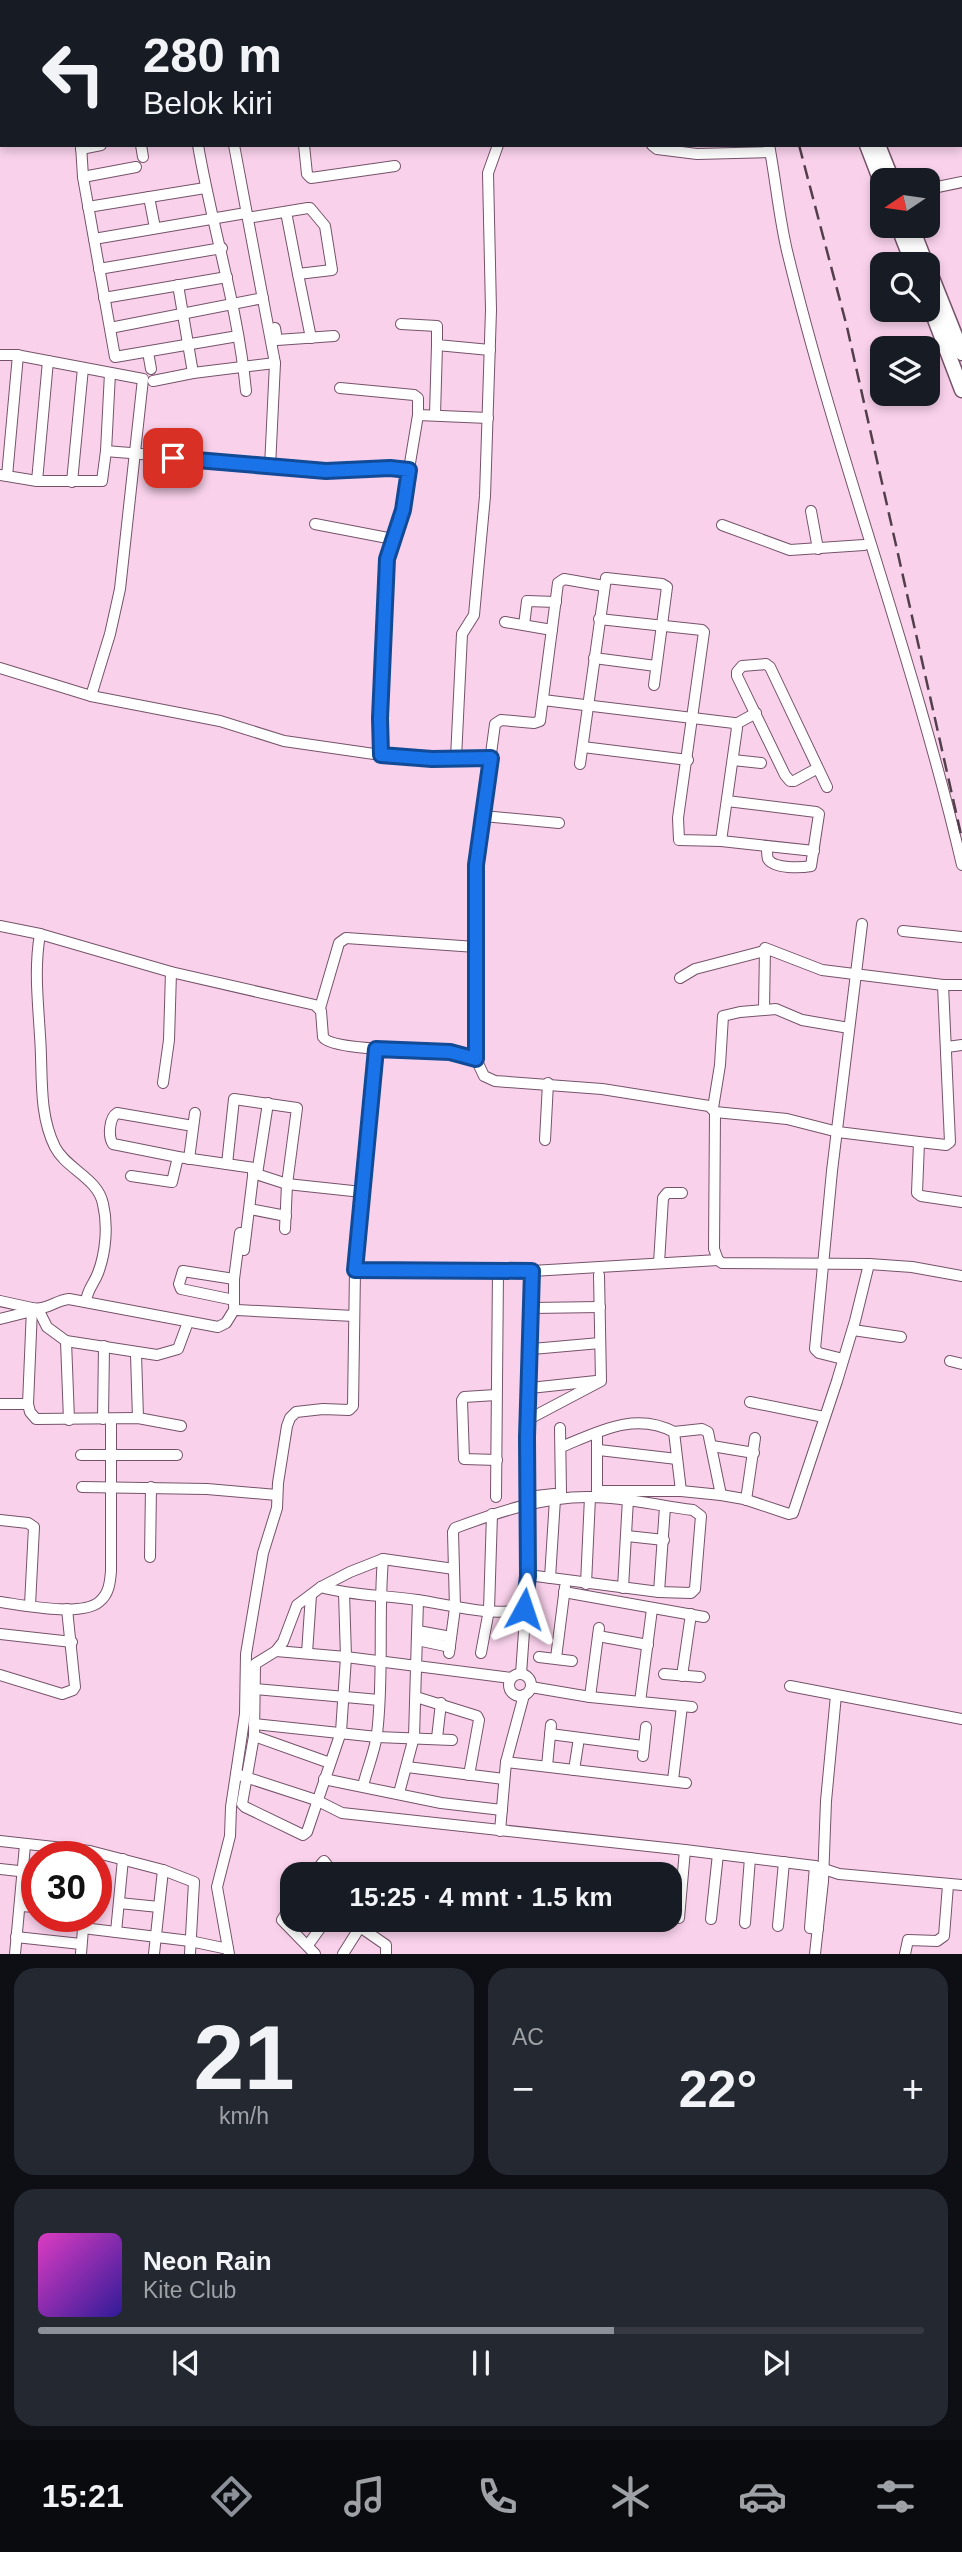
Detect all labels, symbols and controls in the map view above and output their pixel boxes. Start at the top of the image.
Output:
icon: left [28,28,119,119]
text: 280 m [143,28,282,82]
text: Belok kiri [143,85,273,121]
north arrow [870,168,940,238]
map controls [870,168,940,406]
button: search [870,252,940,322]
button: layers [870,336,940,406]
pin [143,428,203,488]
icon: arrive [154,439,192,477]
position arrow [487,1572,561,1646]
speed limit sign: 30 [21,1841,112,1932]
text: 15:25 · 4 mnt · 1.5 km [350,1882,613,1912]
text: 21 [193,2007,295,2108]
text: AC [512,2024,544,2050]
text: 22° [679,2060,757,2118]
text: − [512,2068,534,2110]
text: + [902,2068,924,2110]
text: km/h [219,2103,269,2129]
text: Neon Rain [143,2246,272,2276]
text: Kite Club [143,2277,236,2303]
icon: previous [167,2344,205,2382]
icon: pause [462,2344,500,2382]
icon: next [757,2344,795,2382]
icon: directions [207,2472,256,2521]
icon: music [340,2472,389,2521]
icon: phone [473,2472,522,2521]
icon: climate [606,2472,655,2521]
icon: car [738,2472,787,2521]
icon: filters [871,2472,920,2521]
text: 15:21 [42,2478,124,2514]

